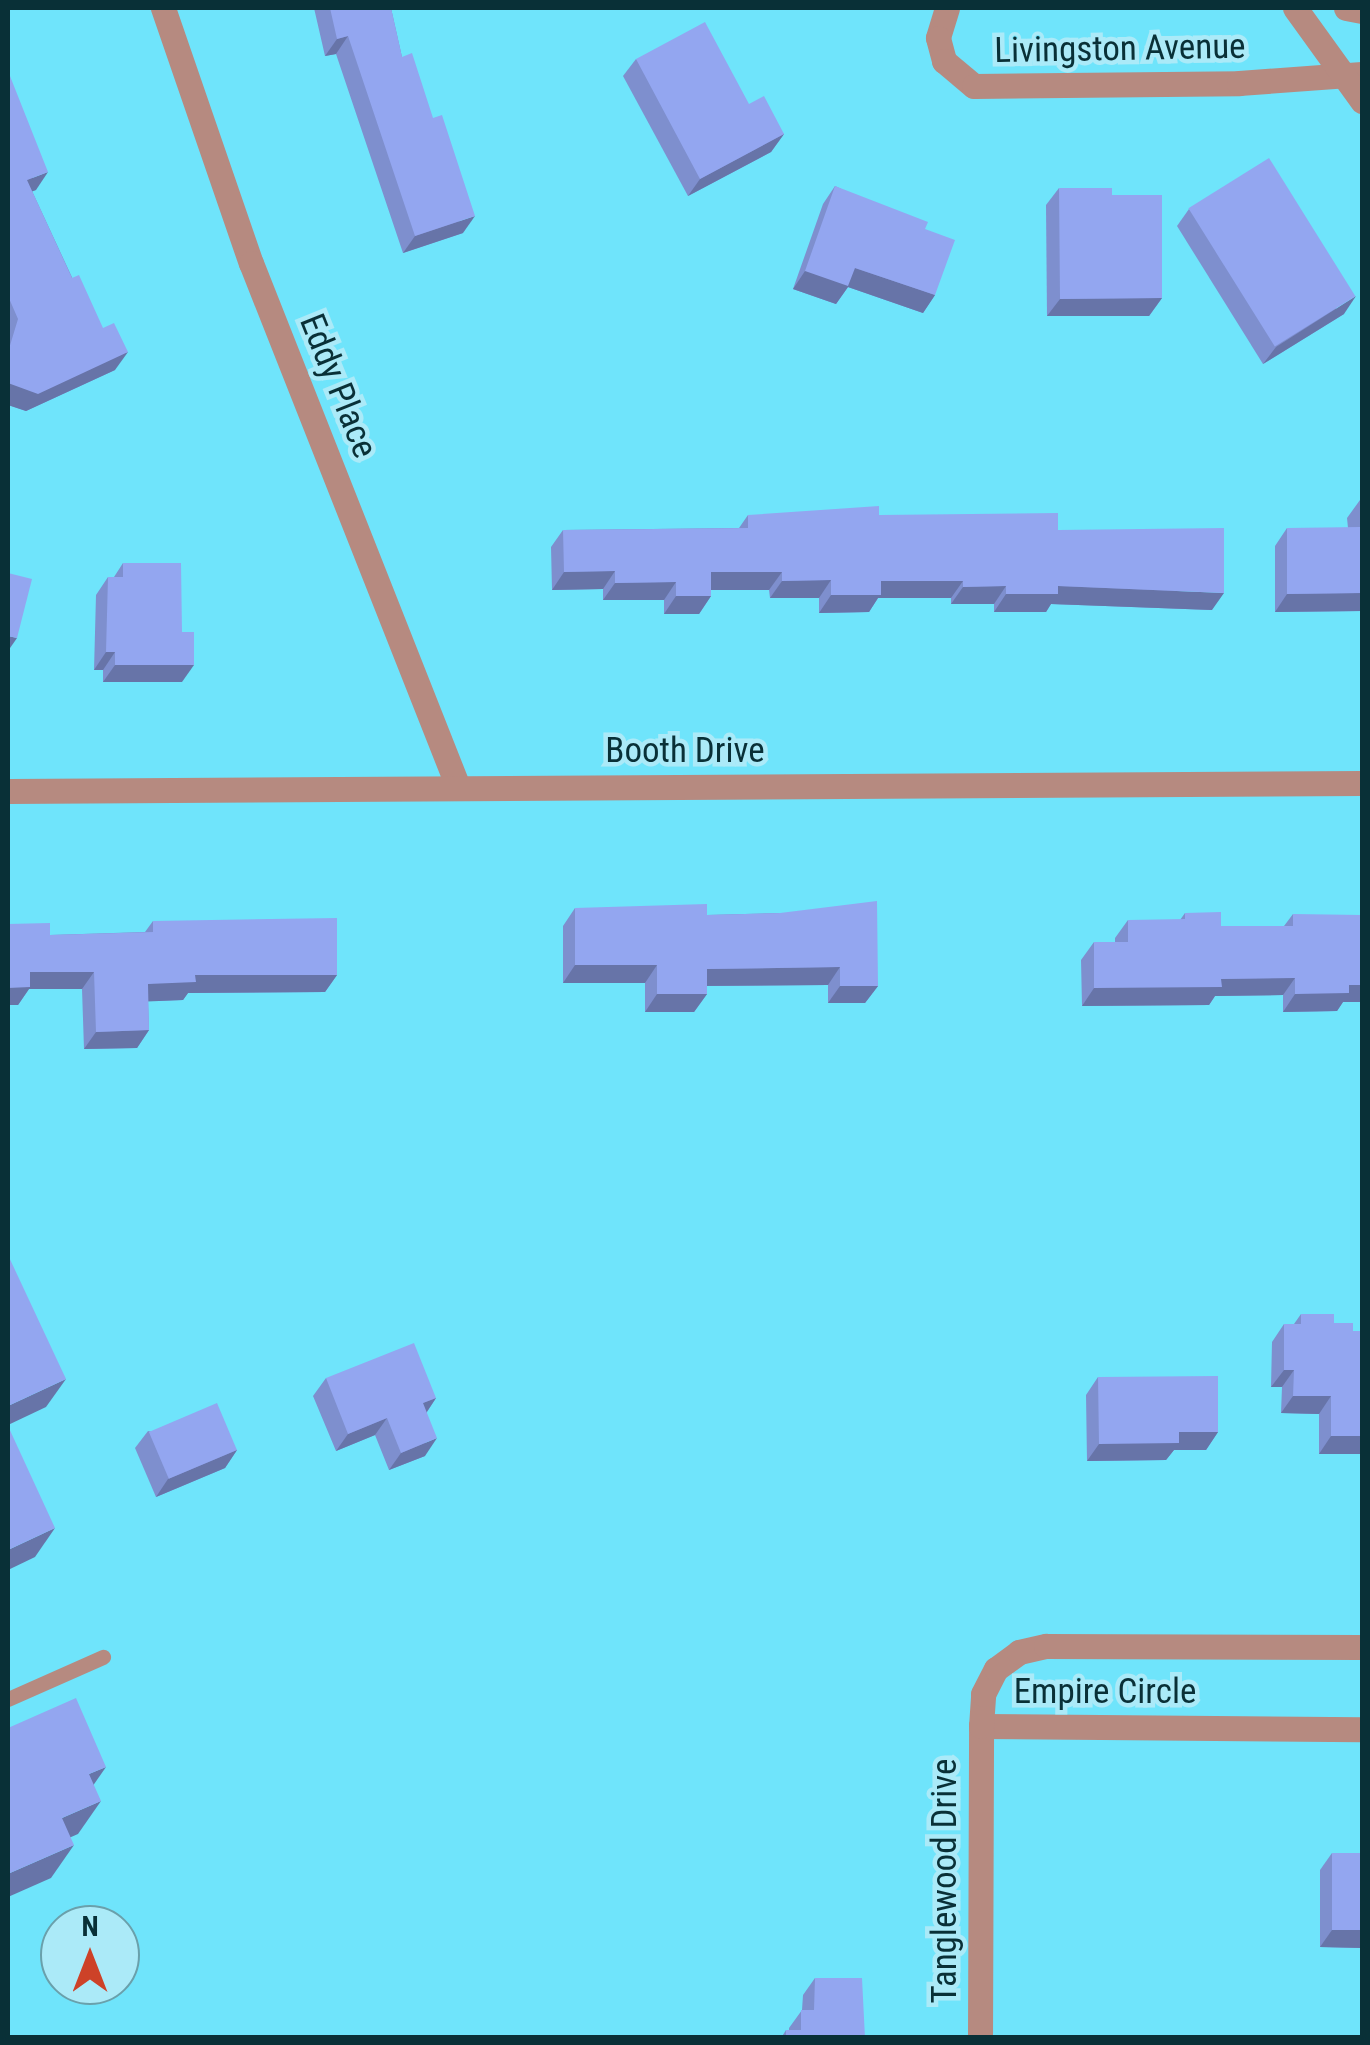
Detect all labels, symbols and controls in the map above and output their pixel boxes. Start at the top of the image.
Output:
street label: Livingston Avenue [994,26,1246,72]
street label: Eddy Place [290,308,386,464]
street label: Booth Drive [605,730,765,772]
street label: Empire Circle [1014,1671,1196,1713]
street label: Tanglewood Drive [924,1759,966,2003]
north arrow [40,1905,140,2005]
text: N [81,1910,99,1943]

